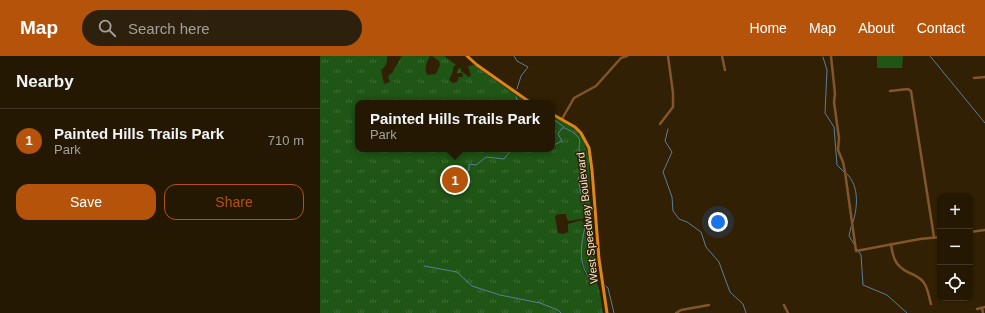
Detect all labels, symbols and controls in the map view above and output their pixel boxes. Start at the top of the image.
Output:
search box [82,10,362,46]
text: Map [20,17,58,38]
icon: search [96,17,118,39]
text: Search here [128,20,210,37]
text: Home [750,20,787,36]
text: Map [809,20,836,36]
text: About [858,20,895,36]
text: Contact [917,20,965,36]
text: Nearby [16,72,74,91]
popup [355,100,555,152]
text: Painted Hills Trails Park [370,110,540,127]
text: Painted Hills Trails Park [54,125,224,142]
text: Park [370,127,397,142]
text: 1 [25,133,33,148]
text: 710 m [268,133,304,148]
text: Park [54,142,81,157]
street label: West Speedway Boulevard [574,152,600,284]
pin: 1 [442,165,468,195]
button: Save [16,184,156,220]
button: Share [164,184,304,220]
map controls [937,193,973,301]
button: + [937,193,973,229]
your location [708,212,728,232]
button: − [937,229,973,265]
button: locate [937,265,973,301]

